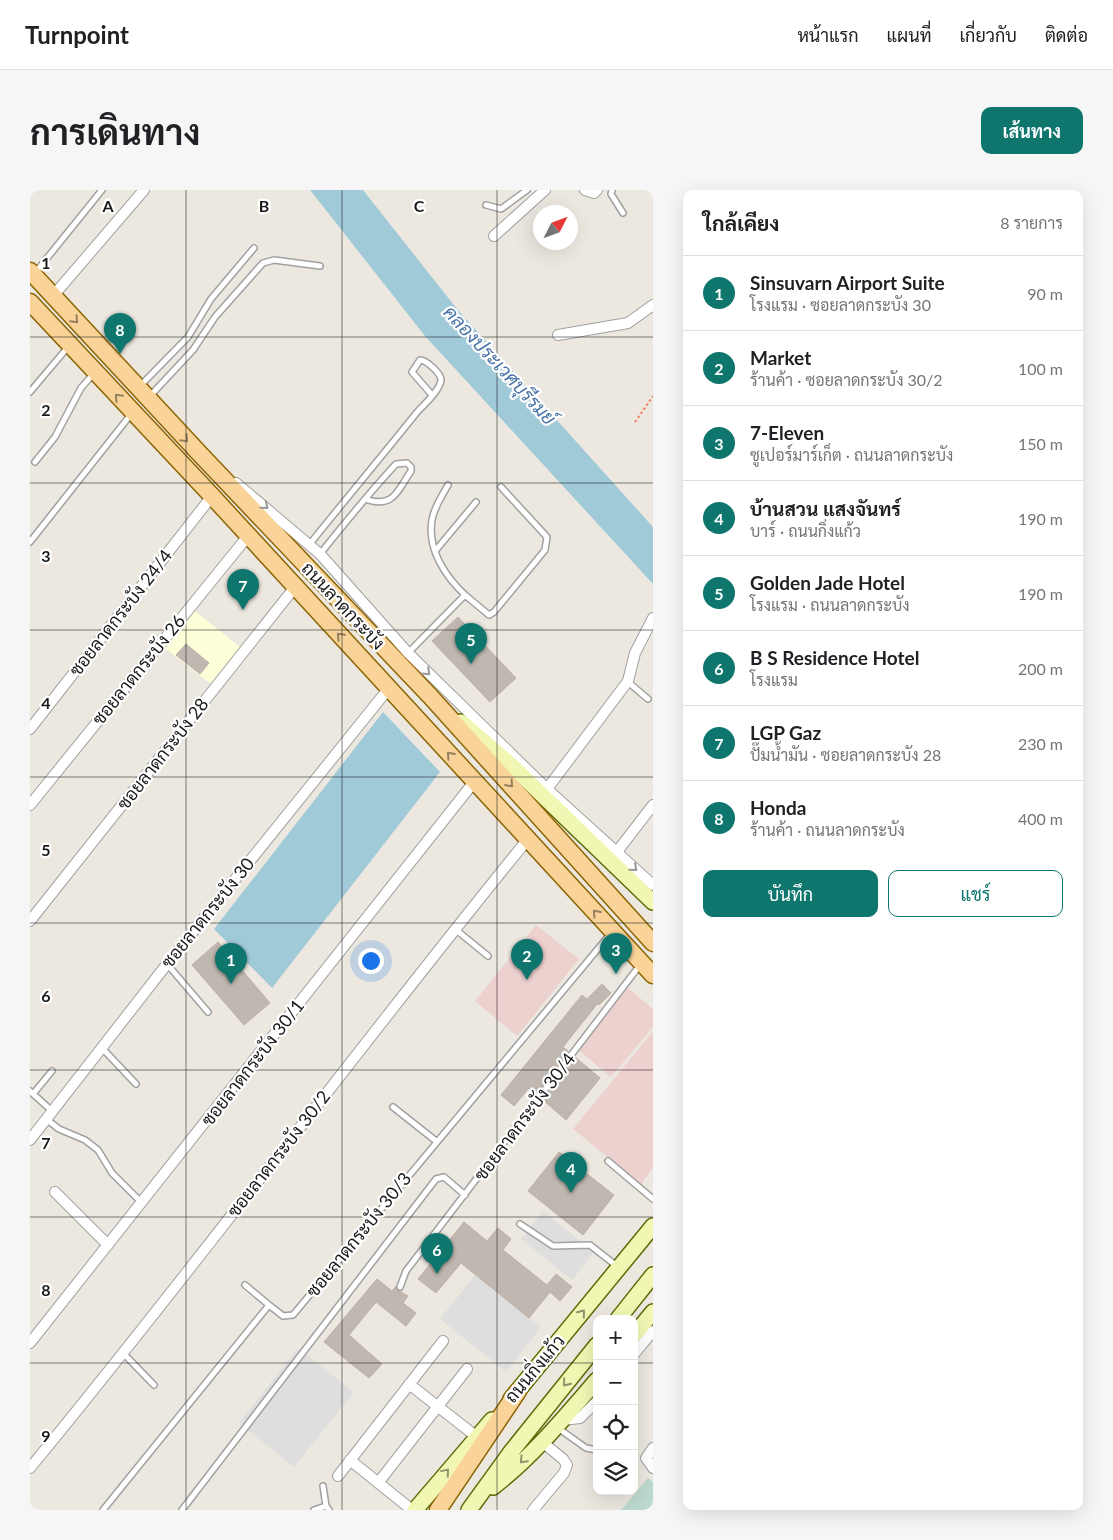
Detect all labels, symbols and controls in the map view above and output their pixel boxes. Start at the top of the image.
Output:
text: Turnpoint [25,20,129,49]
text: หน้าแรก [797,24,859,46]
text: แผนที่ [887,24,931,46]
text: เกี่ยวกับ [959,24,1017,46]
text: ติดต่อ [1045,24,1088,46]
button: เส้นทาง [981,107,1083,154]
text: การเดินทาง [30,110,200,152]
text: A [101,196,114,215]
text: B [259,196,269,215]
text: C [414,196,425,215]
north arrow [533,205,578,250]
text: ใกล้เคียง [703,210,779,235]
text: 8 รายการ [1000,213,1063,232]
text: 1 [41,253,51,272]
text: Sinsuvarn Airport Suite [750,271,945,294]
text: 1 [714,284,724,303]
text: 90 m [1027,284,1063,303]
text: โรงแรม · ซอยลาดกระบัง 30 [750,295,931,314]
water label: คลองประเวศบุรีรมย์ [438,300,563,432]
pin: 8 [104,313,136,354]
one-way arrow [69,314,78,323]
text: Market [750,346,811,369]
text: 2 [714,359,724,378]
text: 100 m [1018,359,1063,378]
text: ร้านค้า · ซอยลาดกระบัง 30/2 [750,370,943,389]
one-way arrow [115,394,124,403]
text: 2 [41,400,51,419]
text: 7-Eleven [750,421,824,444]
one-way arrow [179,433,188,442]
text: 3 [714,434,724,453]
text: 150 m [1018,434,1063,453]
text: ซูเปอร์มาร์เก็ต · ถนนลาดกระบัง [750,445,953,464]
text: บ้านสวน แสงจันทร์ [750,497,901,520]
one-way arrow [259,501,268,509]
text: 4 [714,509,724,528]
text: 190 m [1018,509,1063,528]
text: บาร์ · ถนนกิ่งแก้ว [750,521,861,540]
street label: ซอยลาดกระบัง 24/4 [64,545,176,680]
text: 3 [41,546,51,565]
street label: ถนนลาดกระบัง [298,557,390,654]
pin: 7 [227,569,259,610]
text: Golden Jade Hotel [750,571,905,594]
text: 5 [714,584,724,603]
text: 190 m [1018,584,1063,603]
text: โรงแรม · ถนนลาดกระบัง [750,595,910,614]
street label: ซอยลาดกระบัง 26 [87,610,189,729]
pin: 5 [455,623,487,664]
one-way arrow [337,632,346,641]
text: B S Residence Hotel [750,646,919,669]
text: 6 [714,659,724,678]
text: 200 m [1018,659,1063,678]
one-way arrow [422,666,431,675]
text: โรงแรม [750,670,798,689]
text: 4 [41,693,51,712]
street label: ซอยลาดกระบัง 28 [112,693,213,814]
text: LGP Gaz [750,721,821,744]
text: 7 [714,734,724,753]
text: 230 m [1018,734,1063,753]
text: ปั๊มน้ำมัน · ซอยลาดกระบัง 28 [750,745,941,764]
one-way arrow [447,752,456,761]
one-way arrow [504,779,513,788]
text: Honda [750,796,806,819]
text: 8 [714,809,724,828]
text: 400 m [1018,809,1063,828]
text: ร้านค้า · ถนนลาดกระบัง [750,820,905,839]
text: 5 [41,840,51,859]
street label: ซอยลาดกระบัง 30 [156,853,258,972]
one-way arrow [628,863,637,871]
button: บันทึก [703,870,878,917]
button: แชร์ [888,870,1063,917]
one-way arrow [593,910,602,919]
pin: 3 [600,933,632,974]
pin: 2 [511,939,543,980]
pin: 1 [215,943,247,984]
your location [358,948,384,974]
text: 6 [41,986,51,1005]
street label: ซอยลาดกระบัง 30/1 [196,995,308,1130]
street label: ซอยลาดกระบัง 30/4 [470,1049,580,1185]
street label: ซอยลาดกระบัง 30/2 [222,1086,334,1221]
text: 7 [41,1133,51,1152]
pin: 4 [555,1152,587,1193]
street label: ซอยลาดกระบัง 30/3 [301,1167,415,1301]
pin: 6 [421,1233,453,1274]
text: 8 [41,1280,51,1299]
one-way arrow [576,1310,584,1319]
map controls [593,1315,638,1495]
button: + [593,1315,638,1360]
street label: ถนนกิ่งแก้ว [497,1328,569,1407]
button: − [593,1360,638,1405]
one-way arrow [564,1377,572,1386]
button: locate [593,1405,638,1450]
text: 9 [41,1426,51,1445]
button: layers [593,1450,638,1495]
one-way arrow [520,1454,529,1463]
one-way arrow [440,1469,448,1478]

